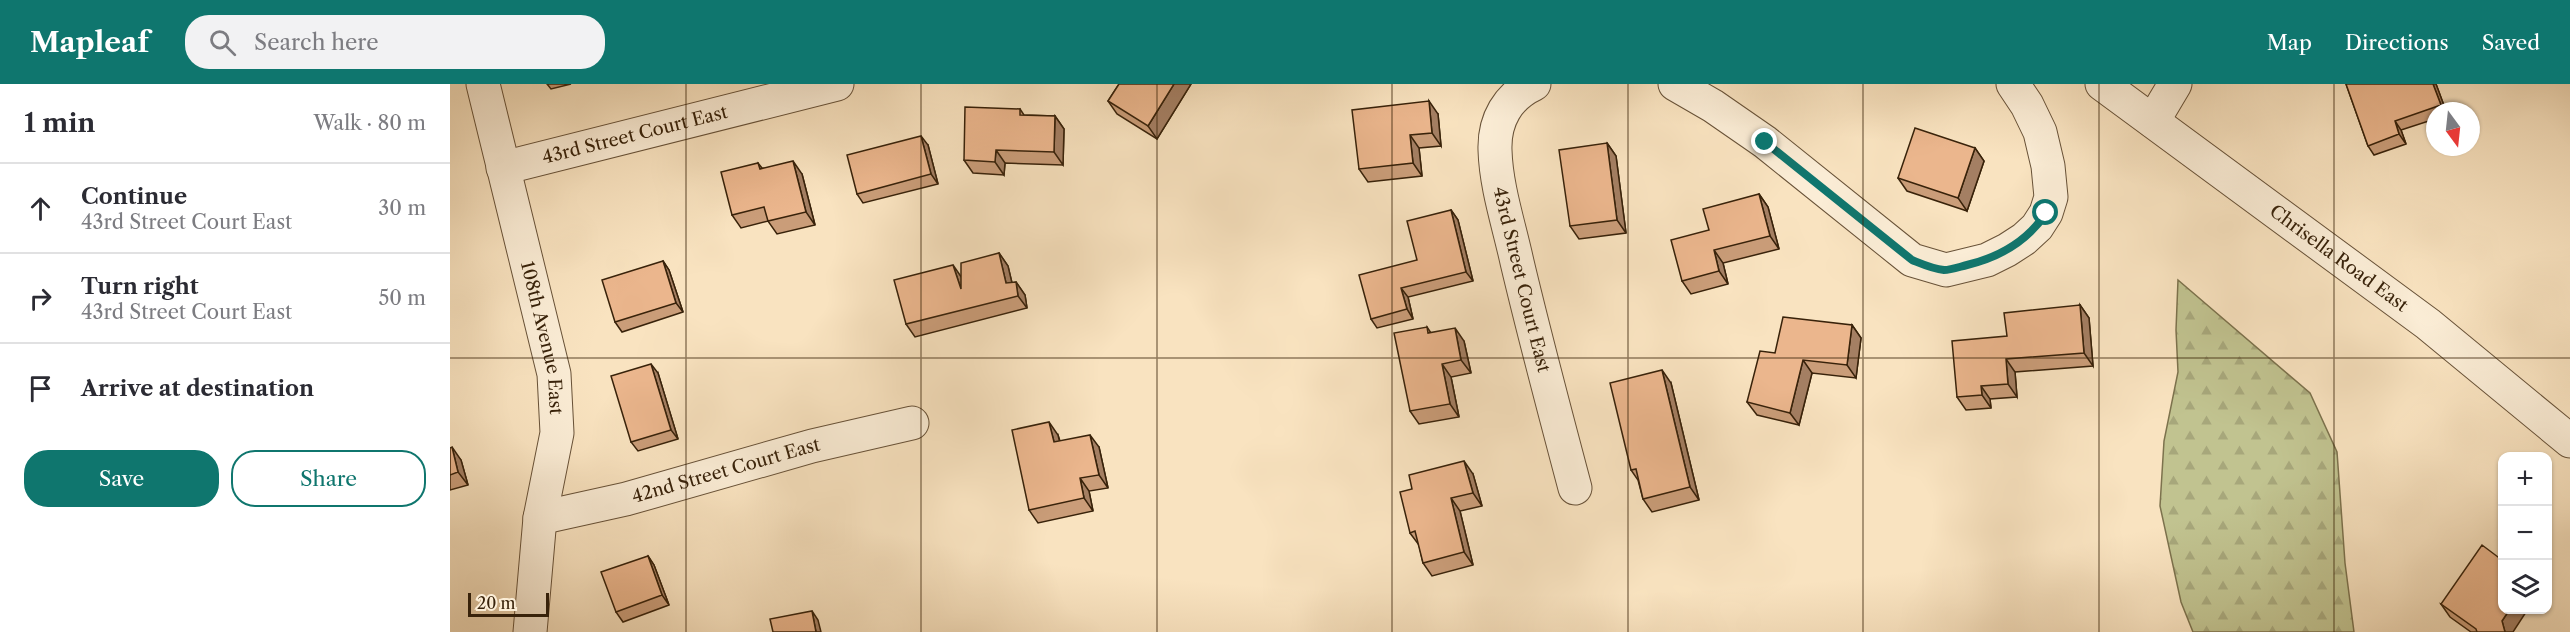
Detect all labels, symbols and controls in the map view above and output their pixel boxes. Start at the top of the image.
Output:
search box [185,15,605,69]
text: Mapleaf [30,25,149,59]
icon: search [206,26,239,59]
text: Search here [254,29,379,56]
text: Map [2267,30,2312,55]
text: Directions [2345,30,2449,55]
text: Saved [2482,30,2540,55]
street label: 43rd Street Court East [540,101,730,169]
north arrow [2426,102,2480,156]
text: 1 min [24,107,95,139]
text: Walk · 80 m [313,111,426,135]
route end [1751,128,1777,154]
text: Continue [81,183,187,210]
street label: 43rd Street Court East [1489,185,1555,375]
icon: ahead [24,192,57,225]
text: 30 m [378,196,426,220]
route start [2032,199,2058,225]
street label: Chrisella Road East [2265,200,2413,317]
text: 43rd Street Court East [81,210,292,234]
street label: 108th Avenue East [516,259,567,416]
text: Turn right [81,273,199,300]
icon: right [24,282,57,315]
text: 50 m [379,286,426,310]
text: 43rd Street Court East [81,300,292,324]
icon: arrive [24,372,57,405]
text: Arrive at destination [81,375,314,402]
street label: 42nd Street Court East [629,433,823,508]
button: Save [24,450,219,507]
button: Share [231,450,426,507]
map controls [2498,452,2552,614]
button: + [2498,452,2552,506]
button: − [2498,506,2552,560]
button: layers [2498,560,2552,614]
scale bar [468,590,549,618]
text: 20 m [477,593,516,613]

